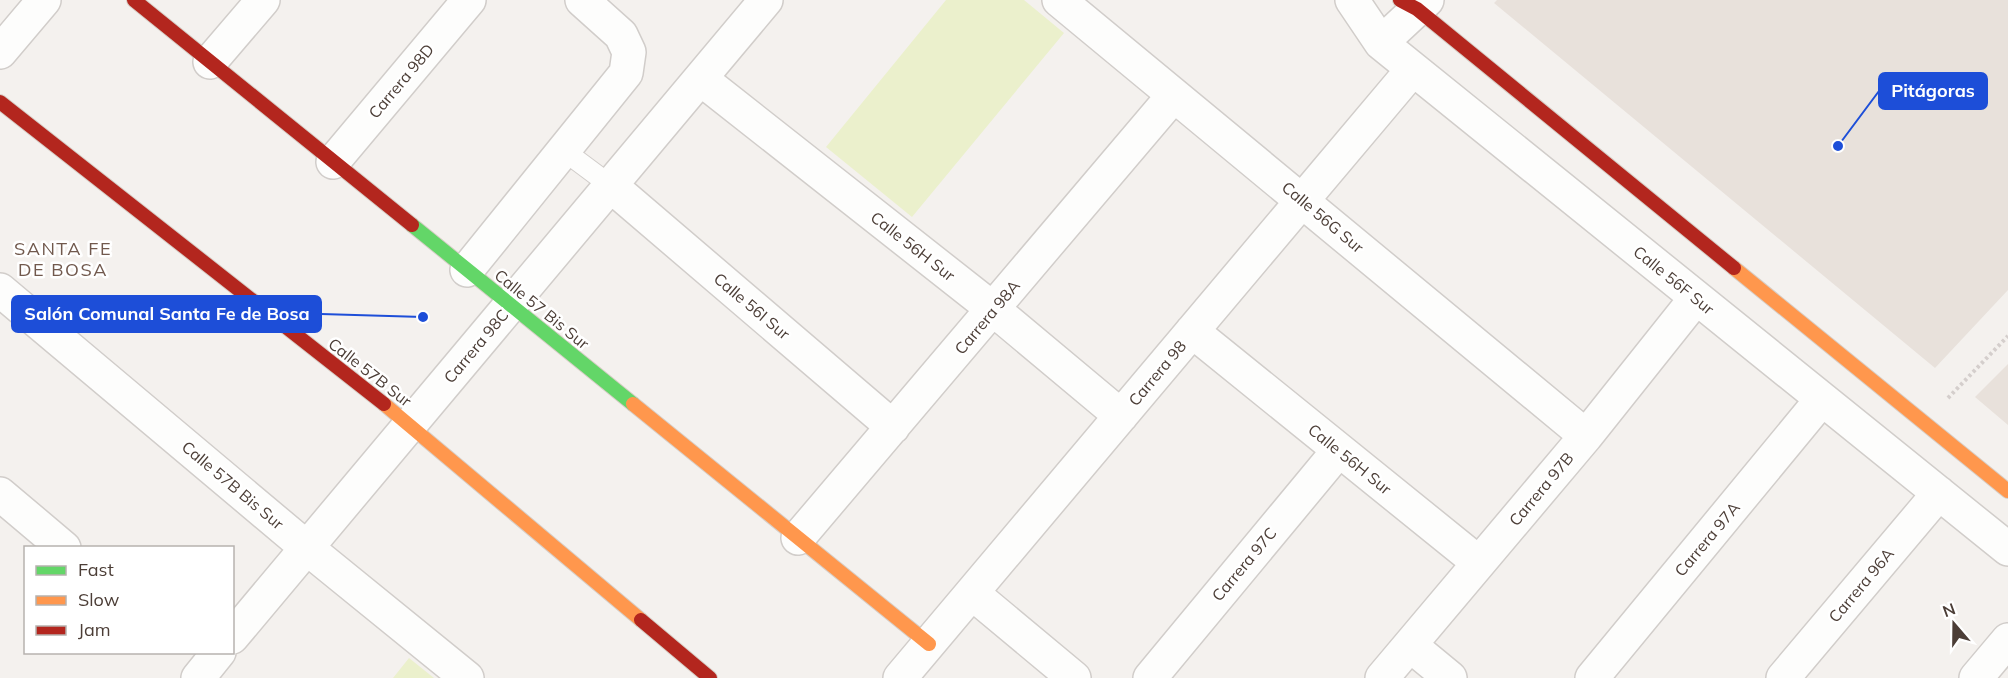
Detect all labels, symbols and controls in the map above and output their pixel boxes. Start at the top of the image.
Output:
street label: Carrera 98D [364,40,438,122]
callout: Pitágoras [1879,73,1987,109]
text: Pitágoras [1891,79,1975,102]
street label: Calle 56G Sur [1278,177,1368,257]
street label: Calle 56H Sur [867,207,959,285]
district label: SANTA FE DE BOSA [14,237,112,281]
street label: Calle 56F Sur [1630,241,1719,319]
street label: Calle 57 Bis Sur [491,265,593,353]
street label: Calle 56I Sur [710,268,794,344]
street label: Carrera 98A [950,276,1024,358]
callout: Salón Comunal Santa Fe de Bosa [12,296,321,332]
text: Salón Comunal Santa Fe de Bosa [24,302,310,325]
street label: Carrera 98C [439,305,513,387]
street label: Calle 57B Sur [324,333,416,411]
street label: Carrera 98 [1124,336,1190,410]
street label: Calle 56H Sur [1304,419,1396,499]
street label: Calle 57B Bis Sur [178,437,288,534]
street label: Carrera 97B [1504,448,1578,530]
street label: Carrera 97A [1670,498,1744,580]
street label: Carrera 97C [1207,523,1281,605]
street label: Carrera 96A [1824,544,1898,626]
legend [24,546,234,654]
text: Fast [78,558,114,581]
text: Slow [78,588,120,611]
north arrow [1924,594,1984,654]
text: N [1940,598,1958,621]
text: Jam [78,618,111,641]

